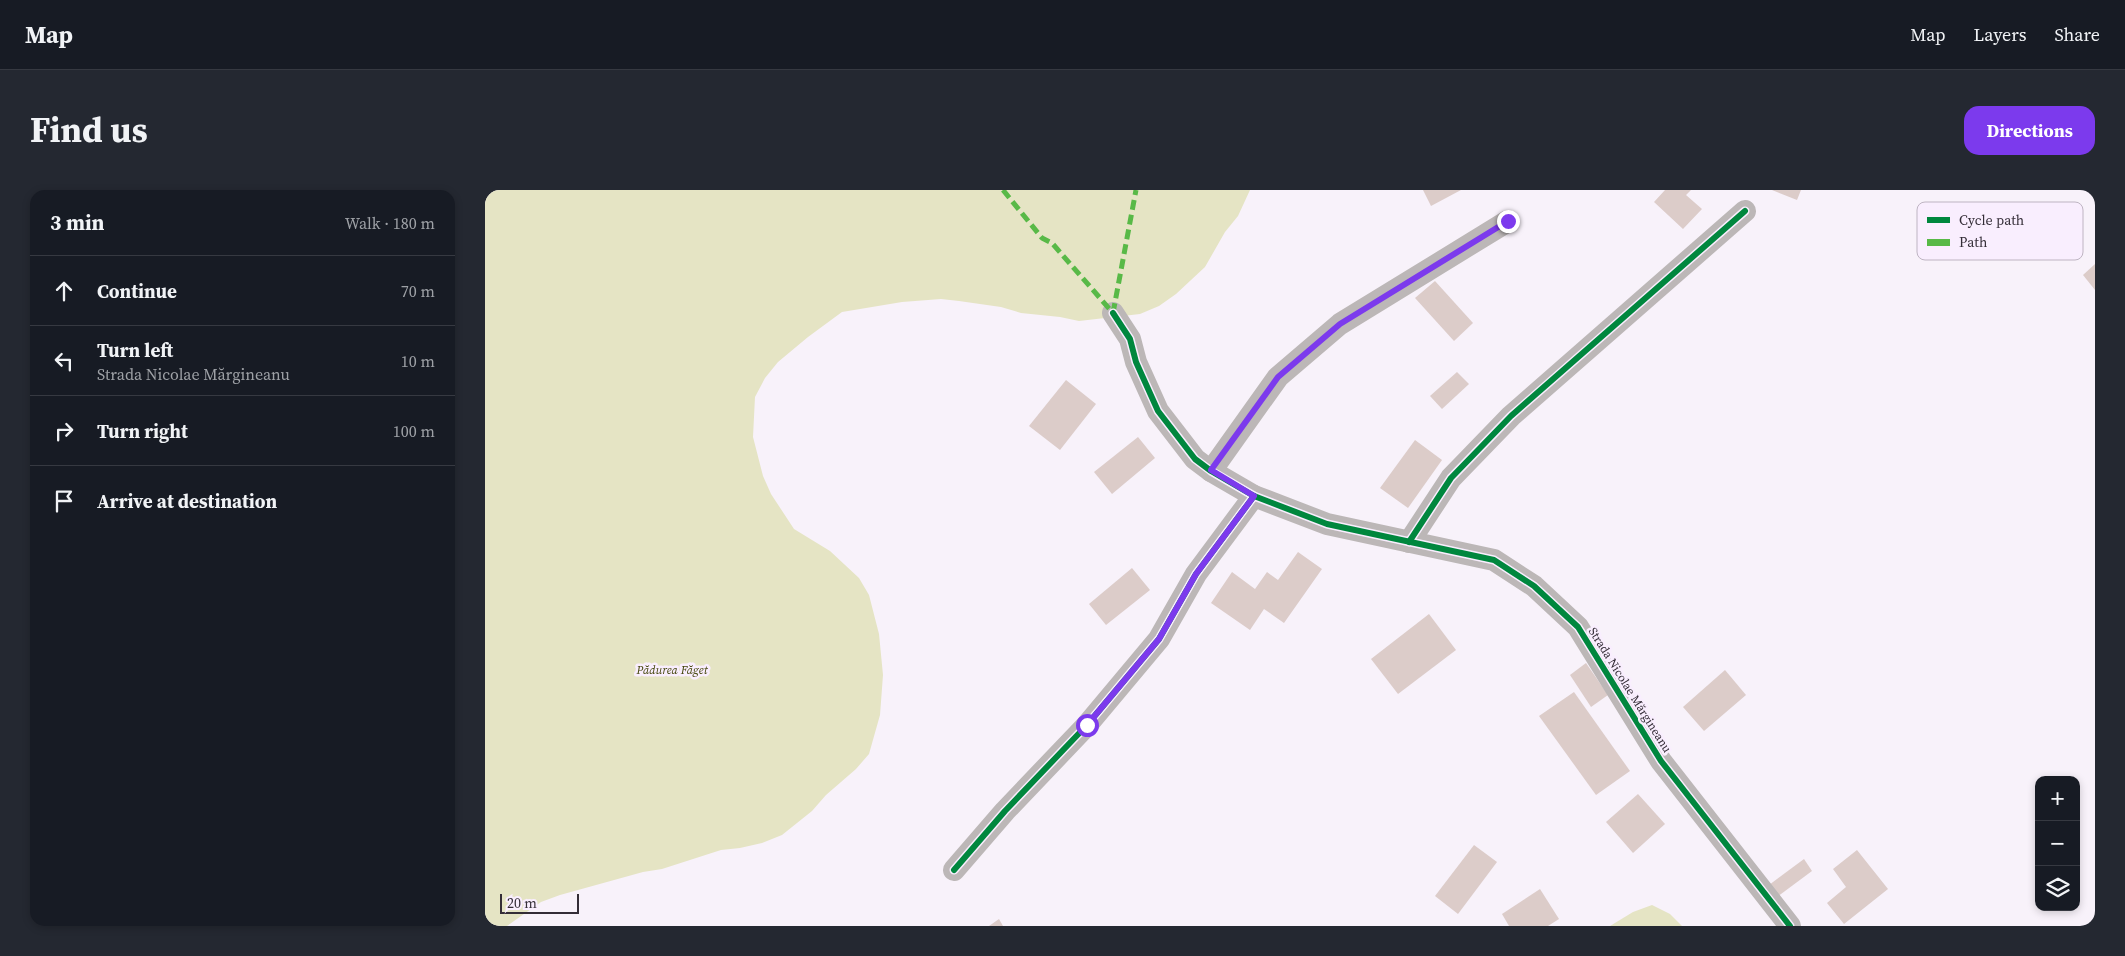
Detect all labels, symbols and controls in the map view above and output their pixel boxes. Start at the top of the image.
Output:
text: Map [25,18,73,51]
text: Map [1910,22,1945,47]
text: Layers [1973,22,2026,47]
text: Share [2054,22,2100,47]
text: Find us [30,106,148,154]
button: Directions [1964,106,2095,155]
legend [1917,202,2083,260]
text: 3 min [50,208,105,237]
route end [1497,210,1520,233]
text: Cycle path [1959,210,2024,230]
text: Walk · 180 m [345,212,435,234]
text: Path [1959,232,1987,252]
icon: ahead [50,277,78,305]
text: Continue [97,278,177,304]
text: 70 m [401,280,435,302]
text: Turn left [97,337,173,363]
icon: left [50,347,78,375]
text: 10 m [401,350,435,372]
text: Strada Nicolae Mărgineanu [97,363,290,385]
icon: right [50,417,78,445]
text: Turn right [97,418,188,444]
text: 100 m [393,420,435,442]
icon: arrive [50,487,78,515]
text: Arrive at destination [97,488,277,514]
street label: Strada Nicolae Mărgineanu [1585,624,1675,756]
park label: Pădurea Făget [635,662,709,678]
route start [1076,714,1099,737]
map controls [2035,776,2080,911]
button: + [2035,776,2080,821]
button: − [2035,821,2080,866]
button: layers [2035,866,2080,911]
scale bar [500,891,579,914]
text: 20 m [507,893,537,913]

